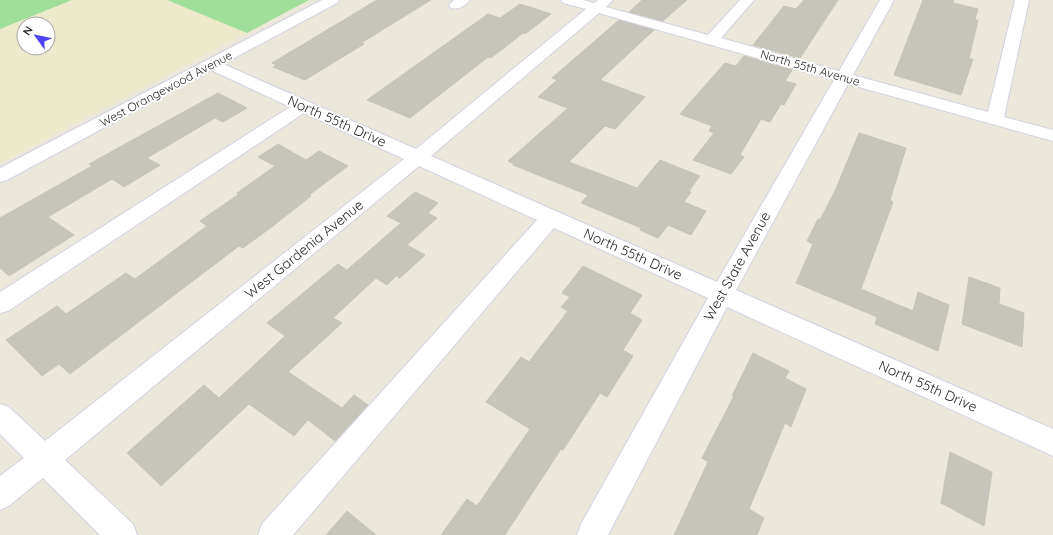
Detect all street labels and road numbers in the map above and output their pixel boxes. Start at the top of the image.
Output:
street label: North 55th Avenue [759,46,862,89]
street label: West Orangewood Avenue [97,47,235,130]
street label: North 55th Drive [285,91,389,151]
street label: West Gardenia Avenue [241,196,367,302]
street label: West State Avenue [700,208,774,324]
street label: North 55th Drive [581,224,685,284]
street label: North 55th Drive [876,356,980,416]

